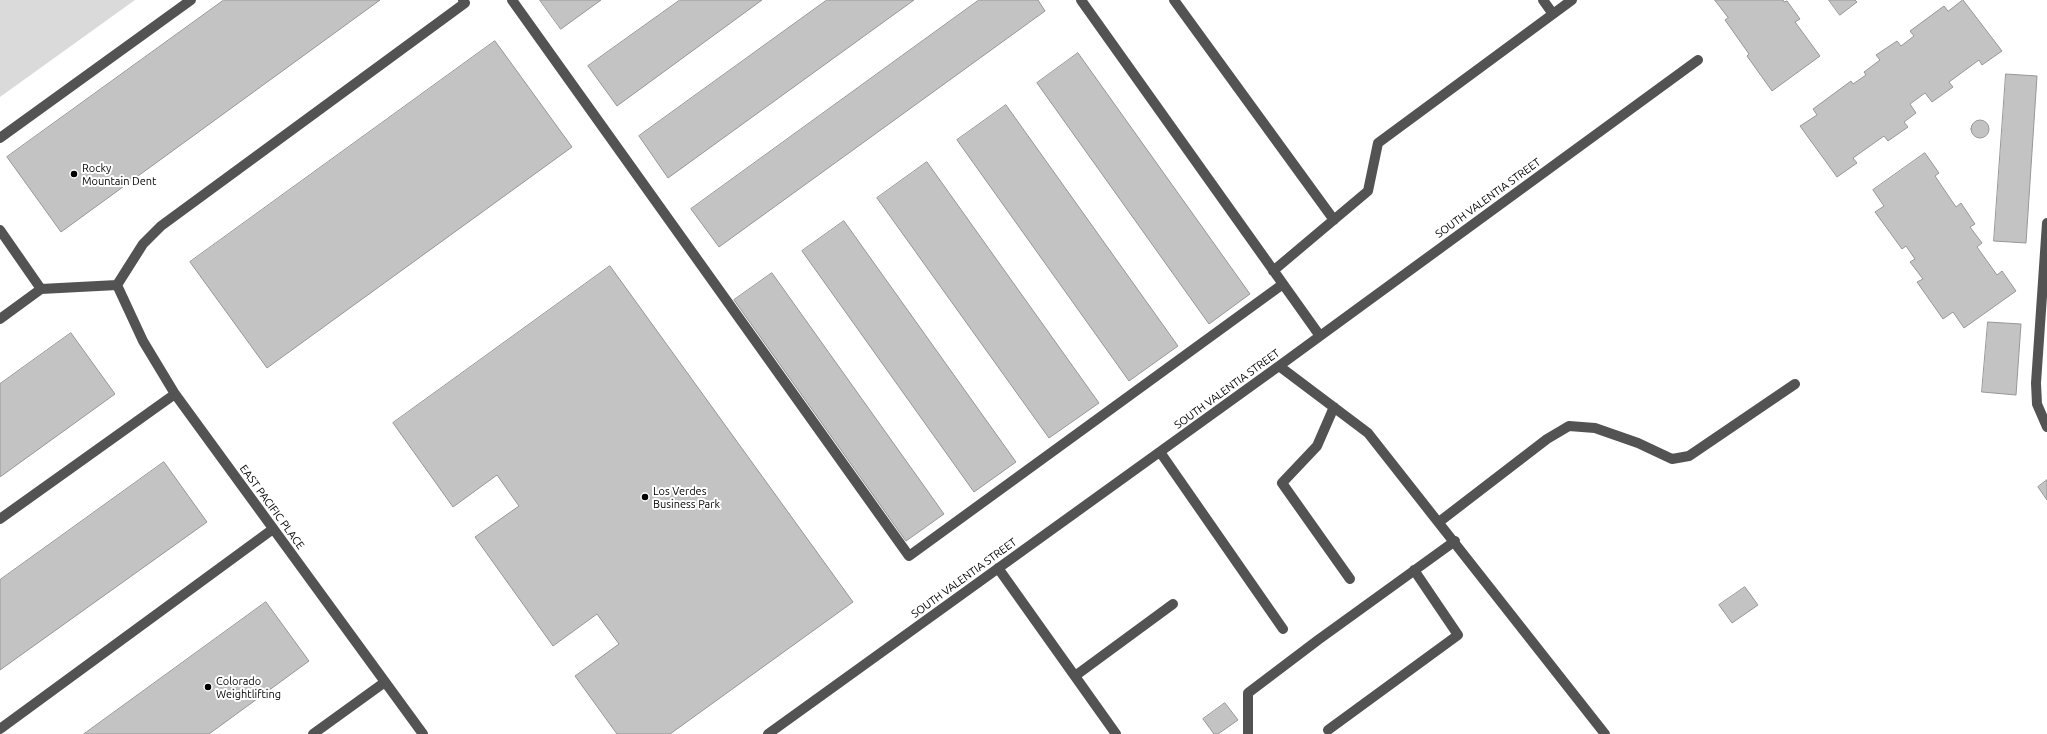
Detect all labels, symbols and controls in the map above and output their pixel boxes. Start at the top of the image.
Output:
street label: SOUTH VALENTIA STREET [1433,155,1543,241]
place label: Rocky Mountain Dent [82,161,156,187]
marker: Rocky Mountain Dent [69,169,79,179]
street label: SOUTH VALENTIA STREET [1172,346,1282,432]
street label: EAST PACIFIC PLACE [237,462,307,552]
place label: Los Verdes Business Park [653,484,720,510]
marker: Los Verdes Business Park [640,492,650,502]
street label: SOUTH VALENTIA STREET [909,535,1019,621]
place label: Colorado Weightlifting [216,674,281,700]
marker: Colorado Weightlifting [203,682,213,692]

